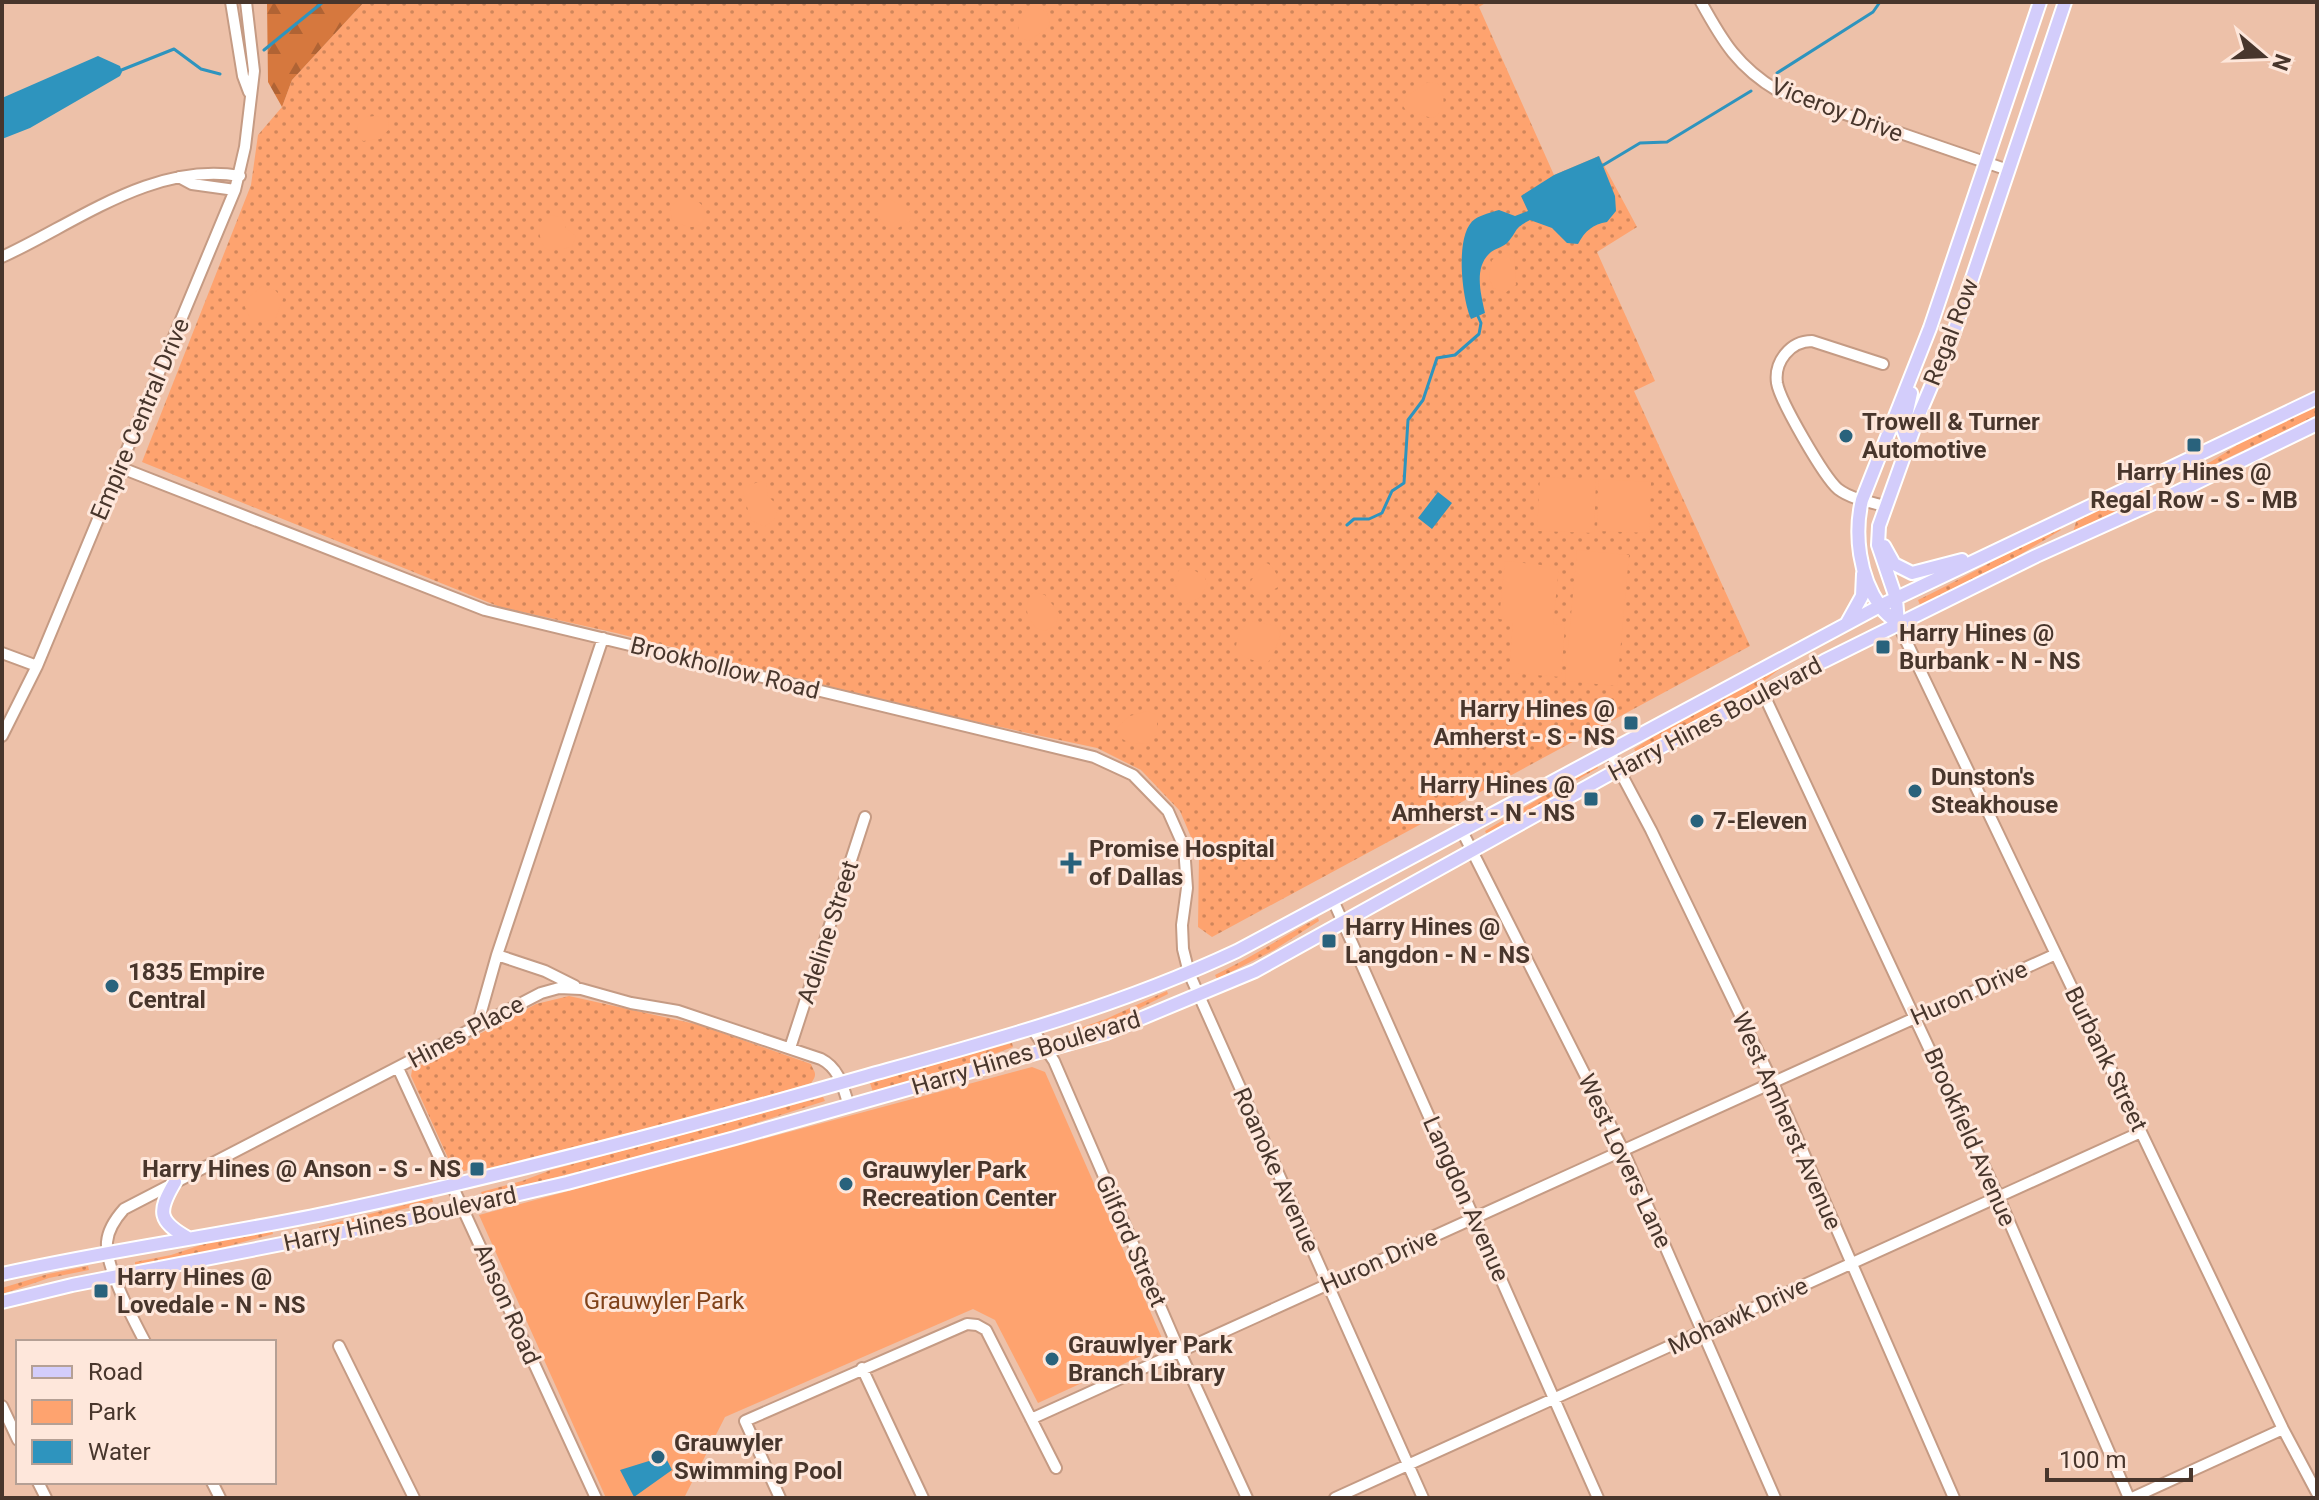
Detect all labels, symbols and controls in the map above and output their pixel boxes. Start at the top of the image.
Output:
north arrow [2223,16,2303,96]
text: N [2267,51,2296,74]
street label: Viceroy Drive [1767,72,1907,148]
street label: Regal Row [1918,275,1984,389]
street label: Empire Central Drive [85,314,195,524]
place label: Trowell & Turner Automotive [1862,408,2040,464]
marker: Trowell & Turner Automotive [1837,427,1855,445]
marker: Harry Hines @ Regal Row - S - MB [2185,436,2203,454]
place label: Harry Hines @ Regal Row - S - MB [2090,458,2298,514]
place label: Harry Hines @ Burbank - N - NS [1899,619,2081,675]
street label: Brookhollow Road [628,631,822,705]
marker: Harry Hines @ Burbank - N - NS [1874,638,1892,656]
street label: Harry Hines Boulevard [1604,651,1826,787]
place label: Harry Hines @ Amherst - S - NS [1434,695,1615,751]
marker: Harry Hines @ Amherst - S - NS [1622,714,1640,732]
place label: Dunston's Steakhouse [1931,763,2058,819]
place label: Harry Hines @ Amherst - N - NS [1391,771,1575,827]
marker: Dunston's Steakhouse [1906,782,1924,800]
marker: Harry Hines @ Amherst - N - NS [1582,790,1600,808]
place label: 7-Eleven [1713,807,1807,835]
marker: 7-Eleven [1688,812,1706,830]
place label: Promise Hospital of Dallas [1089,835,1275,891]
marker: Promise Hospital of Dallas [1060,852,1082,874]
street label: Adeline Street [792,857,864,1007]
place label: Harry Hines @ Langdon - N - NS [1345,913,1530,969]
marker: Harry Hines @ Langdon - N - NS [1320,932,1338,950]
street label: Huron Drive [1906,955,2032,1031]
place label: 1835 Empire Central [128,958,265,1014]
marker: 1835 Empire Central [103,977,121,995]
street label: Burbank Street [2059,982,2153,1136]
street label: Hines Place [404,990,528,1074]
street label: Harry Hines Boulevard [908,1005,1144,1101]
street label: West Amherst Avenue [1726,1008,1848,1234]
street label: Brookfield Avenue [1918,1043,2022,1231]
street label: West Lovers Lane [1572,1069,1678,1253]
street label: Roanoke Avenue [1227,1083,1325,1257]
street label: Langdon Avenue [1417,1112,1515,1286]
place label: Harry Hines @ Anson - S - NS [142,1155,461,1183]
place label: Grauwyler Park Recreation Center [862,1156,1057,1212]
marker: Harry Hines @ Anson - S - NS [468,1160,486,1178]
street label: Gilford Street [1090,1171,1172,1311]
marker: Grauwyler Park Recreation Center [837,1175,855,1193]
street label: Harry Hines Boulevard [281,1181,519,1257]
street label: Huron Drive [1316,1223,1442,1299]
street label: Anson Road [468,1239,546,1369]
place label: Harry Hines @ Lovedale - N - NS [117,1263,305,1319]
street label: Mohawk Drive [1664,1271,1812,1361]
marker: Harry Hines @ Lovedale - N - NS [92,1282,110,1300]
park label: Grauwyler Park [584,1287,745,1315]
place label: Grauwlyer Park Branch Library [1068,1331,1234,1387]
legend [16,1340,276,1484]
marker: Grauwlyer Park Branch Library [1043,1350,1061,1368]
text: Road [88,1358,143,1386]
text: Park [88,1398,137,1426]
place label: Grauwyler Swimming Pool [674,1429,843,1485]
scale bar [2047,1432,2191,1482]
text: Water [88,1438,151,1466]
text: 100 m [2059,1446,2126,1474]
marker: Grauwyler Swimming Pool [649,1448,667,1466]

